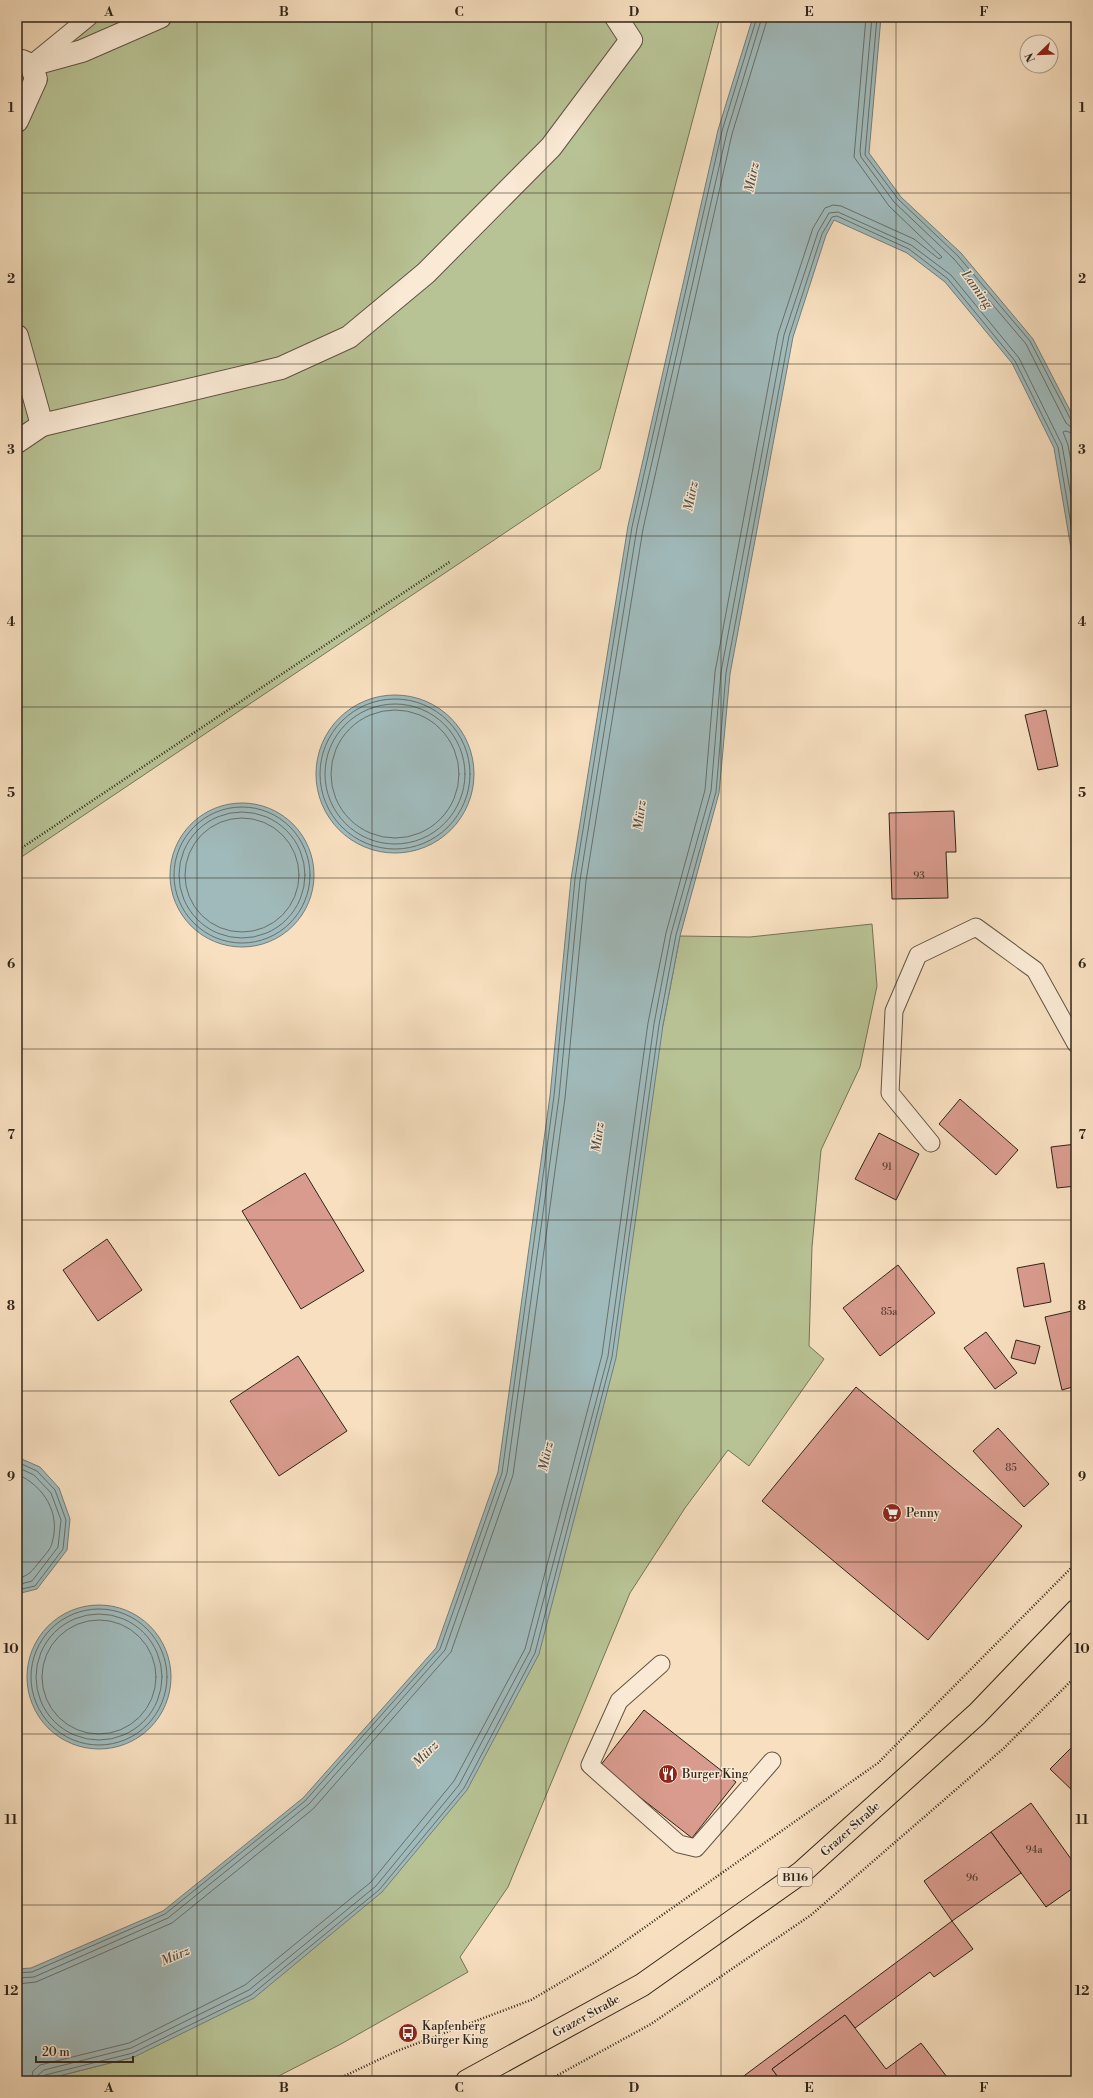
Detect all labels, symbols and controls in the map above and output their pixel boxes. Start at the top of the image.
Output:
text: A [103,4,114,20]
text: B [279,4,289,20]
text: C [454,4,464,20]
text: D [629,4,639,20]
text: E [804,4,814,20]
text: F [979,4,989,20]
north arrow [1019,34,1059,74]
text: N [1022,51,1039,64]
text: 1 [8,100,15,116]
text: 1 [1079,100,1086,116]
water label: Mürz [741,161,763,194]
water label: Laming [957,266,997,313]
text: 2 [7,271,15,287]
text: 2 [1078,271,1086,287]
text: 3 [7,442,15,458]
text: 3 [1078,442,1086,458]
water label: Mürz [680,480,702,513]
text: 4 [7,614,16,630]
text: 4 [1078,614,1087,630]
text: 5 [7,785,15,801]
text: 5 [1078,785,1086,801]
water label: Mürz [630,799,650,831]
house number: 93 [913,870,925,882]
text: 6 [7,956,15,972]
text: 6 [1078,956,1086,972]
water label: Mürz [588,1121,608,1153]
text: 7 [7,1127,15,1143]
text: 7 [1078,1127,1086,1143]
house number: 91 [882,1161,893,1173]
text: 8 [7,1298,15,1314]
text: 8 [1078,1298,1086,1314]
house number: 85a [881,1306,898,1318]
water label: Mürz [535,1440,557,1473]
house number: 85 [1005,1462,1017,1474]
text: 9 [7,1469,15,1485]
text: 9 [1078,1469,1086,1485]
supermarket icon: Penny [881,1502,903,1524]
place label: Penny [906,1506,940,1521]
text: 10 [3,1641,19,1657]
text: 10 [1074,1641,1090,1657]
water label: Mürz [409,1737,442,1770]
restaurant icon: Burger King [657,1763,679,1785]
place label: Burger King [681,1767,749,1782]
street label: Grazer Straße [818,1799,883,1860]
text: 11 [5,1812,18,1828]
text: 11 [1076,1812,1089,1828]
house number: 94a [1025,1844,1043,1856]
road number: B116 [778,1868,812,1886]
house number: 96 [966,1872,978,1884]
water label: Mürz [158,1943,193,1969]
text: 12 [4,1983,18,1999]
text: 12 [1075,1983,1089,1999]
street label: Grazer Straße [550,1992,623,2041]
place label: Kapfenberg Burger King [421,2019,489,2048]
bus stop icon: Kapfenberg Burger King [397,2022,419,2044]
scale bar [36,2038,133,2064]
text: 20 m [42,2045,70,2060]
text: A [103,2080,114,2096]
text: B [279,2080,289,2096]
text: C [454,2080,464,2096]
text: D [629,2080,639,2096]
text: E [804,2080,814,2096]
text: F [979,2080,989,2096]

